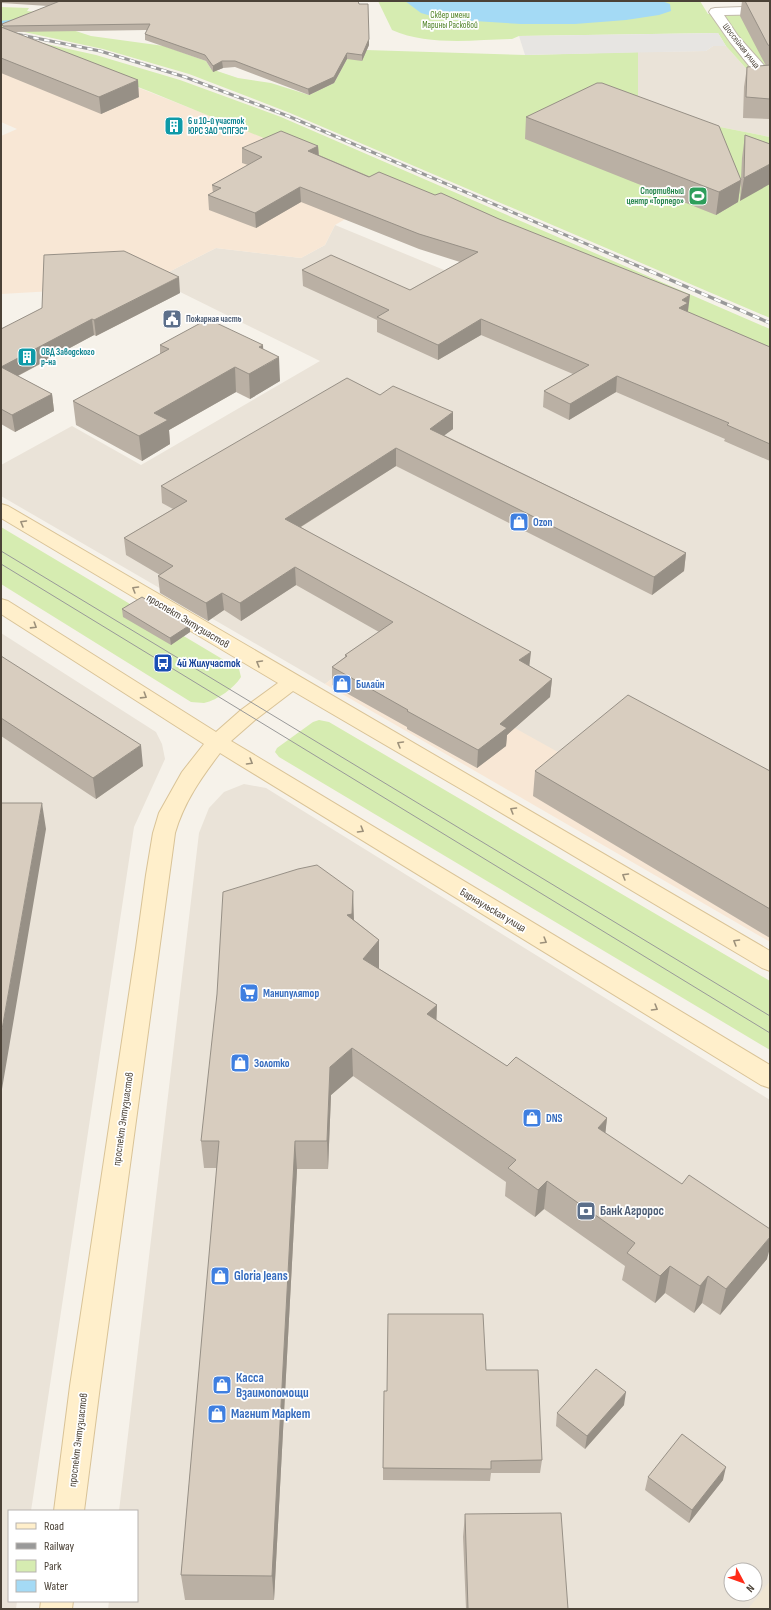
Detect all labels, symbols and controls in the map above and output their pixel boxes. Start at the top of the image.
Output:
park label: Сквер имени Марины Расковой [422,10,478,31]
street label: Шоссейная улица [720,21,762,71]
building icon: 6 и 10-й участок ЮРС ЗАО "СПГЭС" [163,115,185,137]
place label: 6 и 10-й участок ЮРС ЗАО "СПГЭС" [188,116,247,137]
sports icon: Спортивный центр «Торпедо» [687,185,709,207]
place label: Спортивный центр «Торпедо» [626,186,684,207]
public building icon: Пожарная часть [161,308,183,330]
place label: Пожарная часть [186,314,242,325]
building icon: ОВД Заводского р-на [16,346,38,368]
place label: ОВД Заводского р-на [41,347,95,368]
shop icon: Ozon [508,511,530,533]
place label: Ozon [533,516,553,529]
one-way arrow [20,520,27,527]
one-way arrow [132,586,139,594]
street label: проспект Энтузиастов [144,591,232,651]
one-way arrow [30,621,37,629]
bus stop icon: 4й Жилучасток [152,652,174,674]
place label: 4й Жилучасток [177,657,241,670]
one-way arrow [256,660,263,667]
shop icon: Билайн [331,673,353,695]
place label: Билайн [356,678,385,691]
one-way arrow [140,691,147,698]
one-way arrow [397,742,404,749]
one-way arrow [246,758,253,765]
one-way arrow [510,807,517,814]
one-way arrow [357,825,364,832]
one-way arrow [622,873,629,880]
street label: Барнаульская улица [458,885,528,935]
one-way arrow [540,936,547,943]
one-way arrow [733,939,740,947]
supermarket icon: Манипулятор [238,982,260,1004]
place label: Манипулятор [263,987,319,1000]
one-way arrow [651,1004,658,1011]
shop icon: Золотко [229,1052,251,1074]
place label: Золотко [254,1057,290,1070]
street label: проспект Энтузиастов [110,1071,136,1167]
shop icon: DNS [521,1107,543,1129]
place label: DNS [546,1112,563,1125]
bank icon: Банк Агророс [575,1200,597,1222]
place label: Банк Агророс [600,1203,665,1219]
shop icon: Gloria Jeans [209,1265,231,1287]
place label: Gloria Jeans [234,1268,288,1284]
place label: Касса Взаимопомощи [236,1370,309,1401]
shop icon: Касса Взаимопомощи [211,1374,233,1396]
street label: проспект Энтузиастов [66,1392,90,1488]
shop icon: Магнит Маркет [206,1403,228,1425]
place label: Магнит Маркет [231,1406,311,1422]
legend [8,1510,138,1602]
text: Road [44,1519,64,1534]
text: Railway [44,1539,75,1554]
text: Park [44,1559,62,1574]
north arrow [723,1562,763,1602]
text: Water [44,1579,68,1594]
text: N [743,1582,757,1595]

